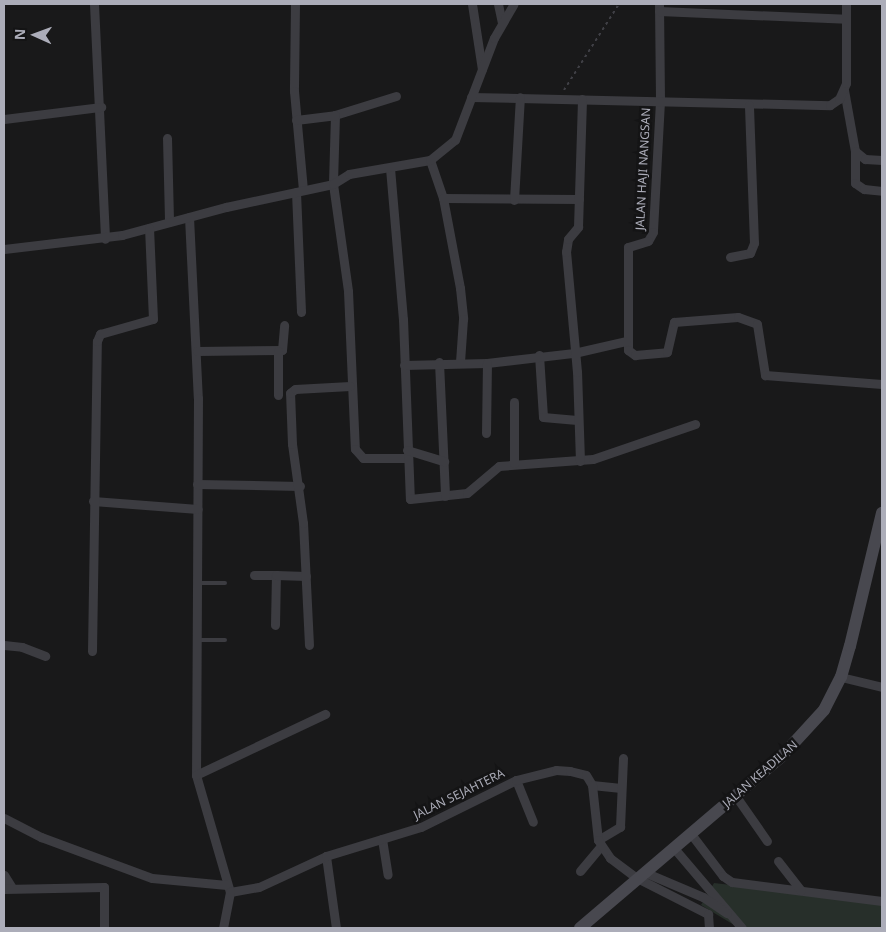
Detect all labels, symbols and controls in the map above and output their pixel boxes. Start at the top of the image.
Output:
north arrow [10,10,60,60]
text: N [10,28,29,40]
street label: JALAN HAJI NANGSAN [633,107,653,231]
street label: JALAN KEADILAN [719,737,801,811]
street label: JALAN SEJAHTERA [411,766,507,822]

